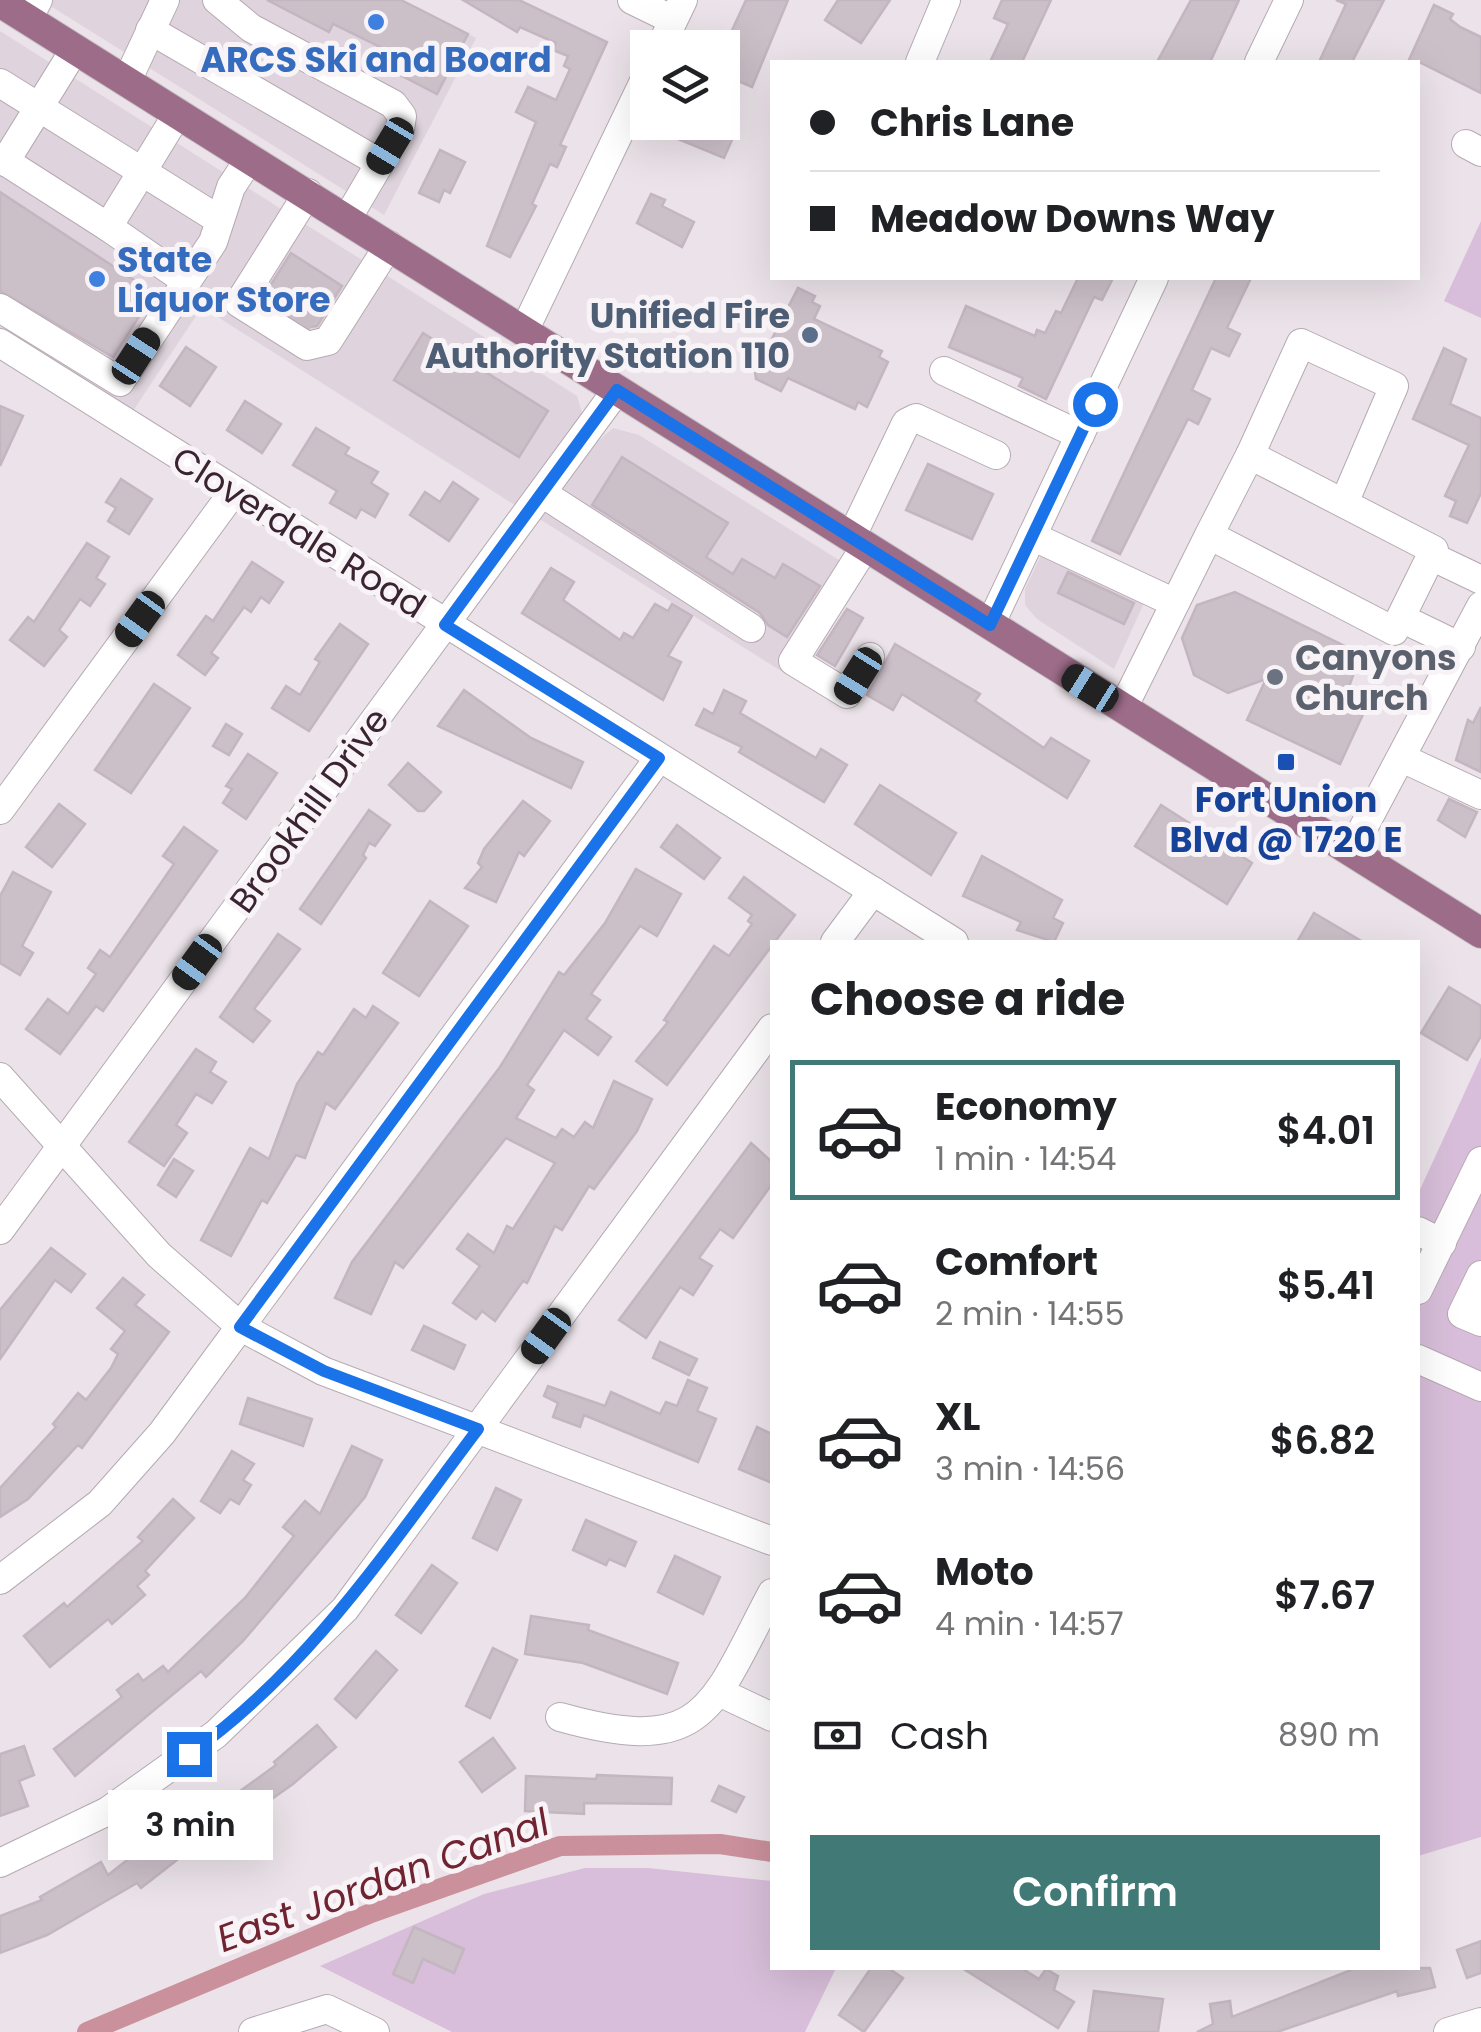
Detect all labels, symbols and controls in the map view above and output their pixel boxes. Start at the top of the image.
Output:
marker: ARCS Ski and Board [365,11,387,33]
map controls [630,30,740,140]
button: layers [630,30,740,140]
place label: ARCS Ski and Board [200,35,552,84]
text: Chris Lane [870,96,1074,149]
car [362,113,418,179]
text: Meadow Downs Way [870,192,1274,245]
place label: State Liquor Store [117,235,331,324]
marker: State Liquor Store [86,268,108,290]
place label: Unified Fire Authority Station 110 [425,291,790,380]
car [107,323,165,389]
marker: Unified Fire Authority Station 110 [799,324,821,346]
route start [1073,382,1118,427]
street label: Cloverdale Road [163,434,435,630]
car [110,586,170,652]
place label: Canyons Church [1295,633,1457,722]
car [829,643,887,709]
car [1057,659,1123,717]
marker: Canyons Church [1264,666,1286,688]
street label: Brookhill Drive [218,697,400,923]
marker: Fort Union Blvd @ 1720 E [1275,751,1297,773]
place label: Fort Union Blvd @ 1720 E [1170,775,1402,864]
car [167,929,227,995]
text: Choose a ride [810,968,1125,1031]
text: Economy [935,1080,1117,1133]
icon: car [815,1085,905,1175]
text: $4.01 [1277,1104,1375,1157]
text: 1 min · 14:54 [935,1136,1116,1181]
text: Comfort [935,1235,1098,1288]
icon: car [815,1240,905,1330]
text: $5.41 [1277,1259,1375,1312]
text: 2 min · 14:55 [935,1291,1125,1336]
car [516,1303,576,1369]
text: XL [935,1390,980,1443]
icon: car [815,1395,905,1485]
text: $6.82 [1270,1414,1375,1467]
text: 3 min · 14:56 [935,1446,1125,1491]
text: Moto [935,1545,1034,1598]
icon: car [815,1550,905,1640]
text: $7.67 [1274,1569,1375,1622]
text: 4 min · 14:57 [935,1601,1124,1646]
icon: cash [810,1708,865,1763]
text: Cash [890,1709,989,1762]
text: 890 m [1278,1712,1380,1757]
route end [167,1732,212,1777]
callout: 3 min [106,1789,272,1859]
water label: East Jordan Canal [209,1795,557,1965]
text: 3 min [145,1802,236,1847]
button: Confirm [810,1835,1380,1950]

